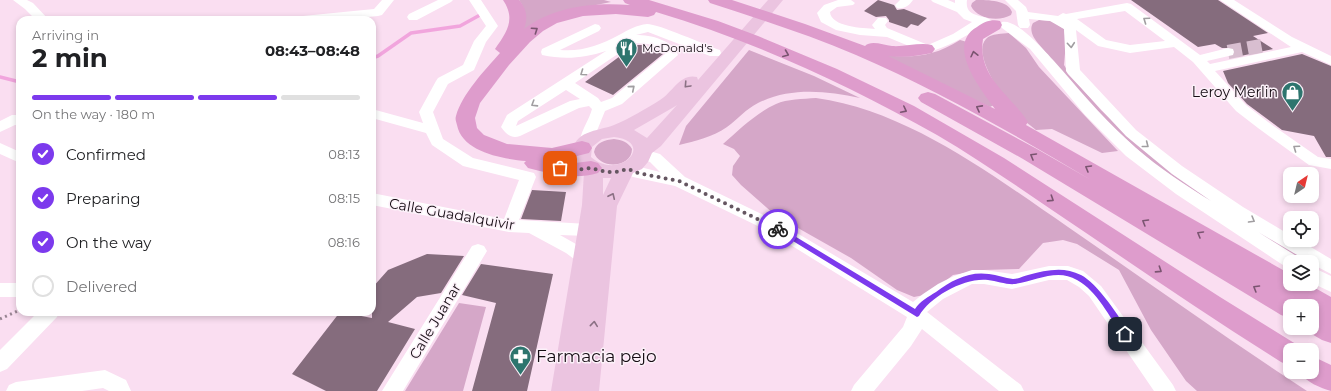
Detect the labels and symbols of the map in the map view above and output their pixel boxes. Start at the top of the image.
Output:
one-way arrow [1144,18,1151,25]
one-way arrow [531,27,538,34]
restaurant icon: McDonald's [613,35,639,68]
place label: McDonald's [642,40,713,55]
one-way arrow [1066,42,1075,48]
one-way arrow [782,49,790,57]
one-way arrow [971,51,979,57]
one-way arrow [580,68,587,76]
shop icon: Leroy Merlin [1280,79,1306,112]
one-way arrow [684,80,692,88]
place label: Leroy Merlin [1192,83,1278,101]
one-way arrow [627,86,634,93]
one-way arrow [531,99,538,107]
one-way arrow [900,105,907,112]
one-way arrow [976,105,984,113]
one-way arrow [1142,140,1149,148]
one-way arrow [1294,146,1301,153]
pin [543,151,577,185]
one-way arrow [1030,153,1037,160]
one-way arrow [1085,166,1092,173]
north arrow [1283,167,1319,203]
one-way arrow [607,193,615,201]
street label: Calle Guadalquivir [388,194,517,234]
one-way arrow [1047,194,1054,201]
courier [758,209,798,249]
one-way arrow [1248,215,1255,222]
one-way arrow [1142,219,1149,226]
one-way arrow [1197,231,1204,238]
one-way arrow [1155,265,1162,273]
street label: Calle Juanar [405,279,465,362]
one-way arrow [1253,286,1260,293]
pin [1108,317,1142,351]
one-way arrow [589,321,598,327]
pharmacy icon: Farmacia pejo [507,343,533,376]
place label: Farmacia pejo [536,346,657,366]

